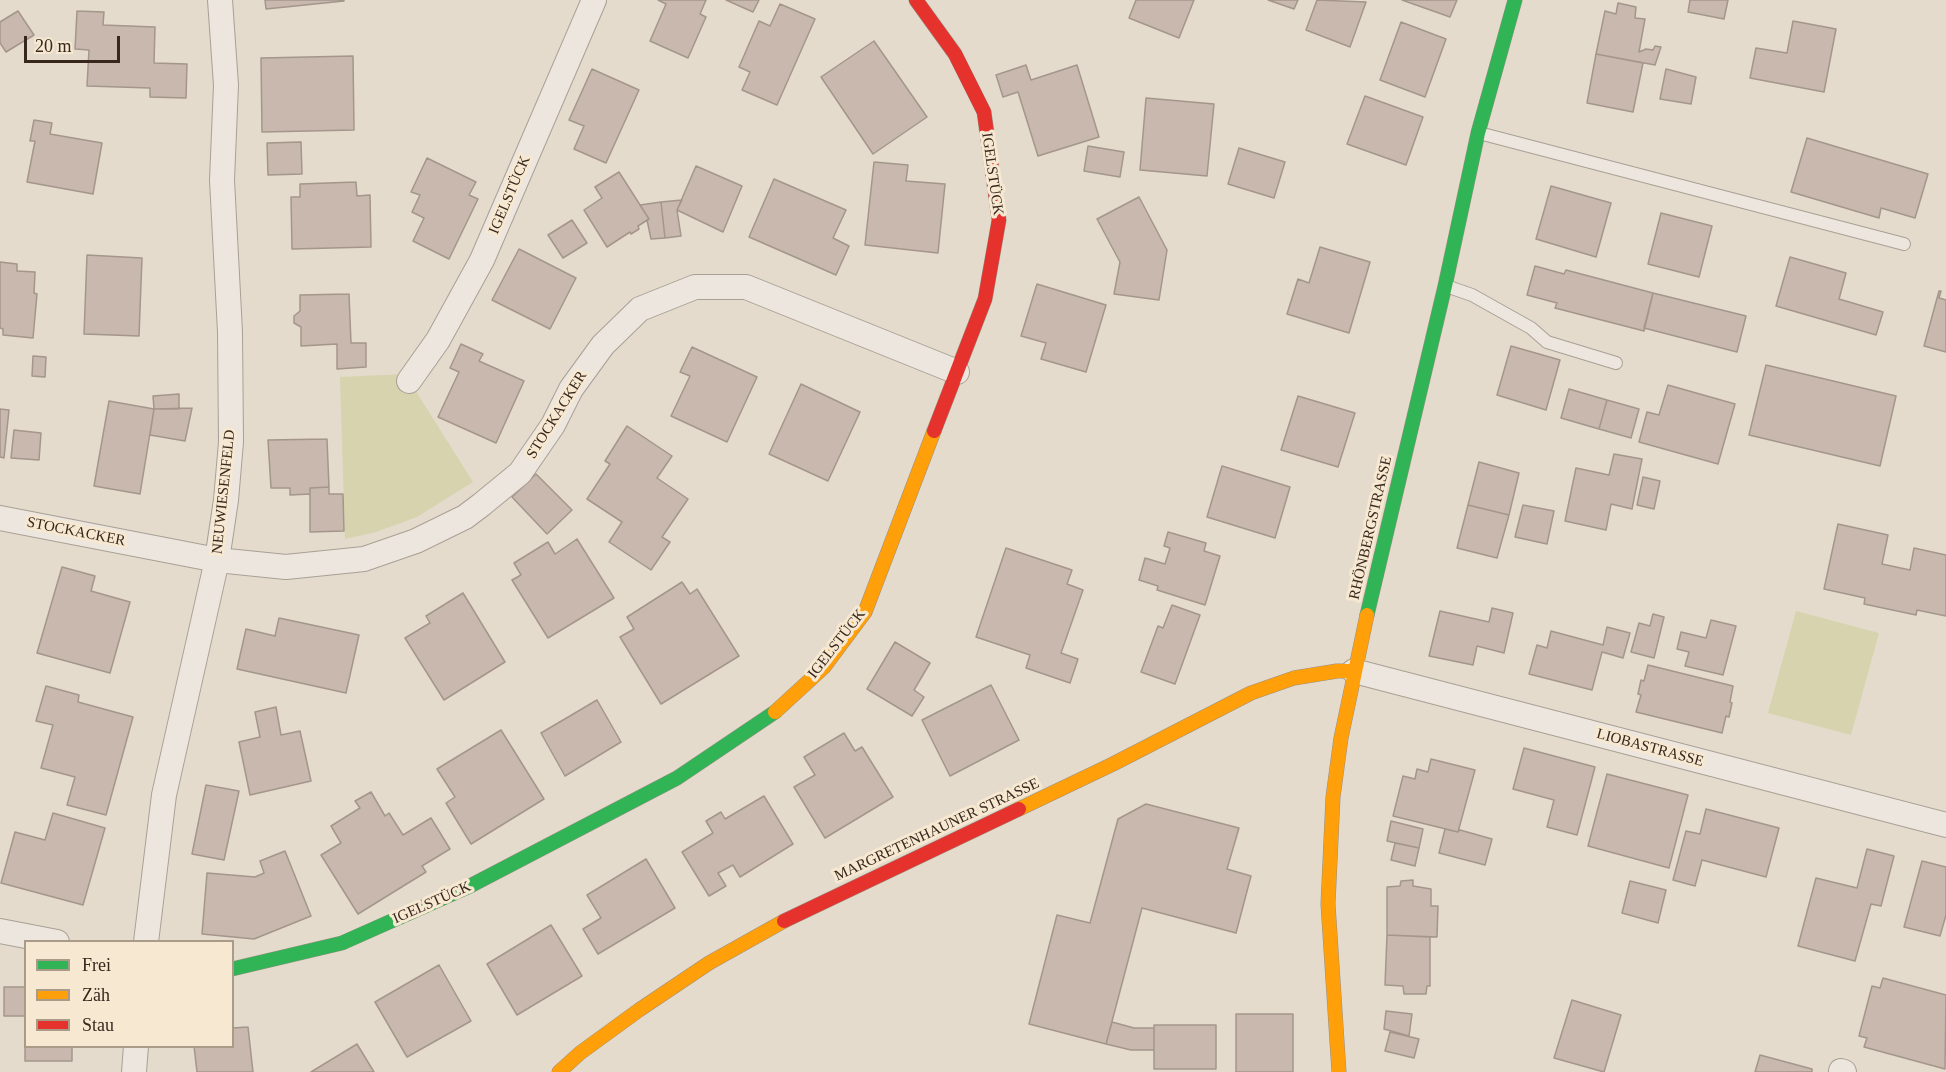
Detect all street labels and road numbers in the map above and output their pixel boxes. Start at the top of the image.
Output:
street label: IGELSTÜCK [977,131,1007,217]
street label: IGELSTÜCK [485,153,535,237]
street label: STOCKACKER [523,368,591,462]
street label: NEUWIESENFELD [209,429,239,555]
street label: RHÖNBERGSTRASSE [1346,455,1396,601]
street label: STOCKACKER [25,514,127,550]
street label: IGELSTÜCK [804,606,870,682]
street label: LIOBASTRASSE [1595,725,1705,771]
street label: MARGRETENHAUNER STRASSE [832,775,1042,885]
street label: IGELSTÜCK [390,878,474,928]

